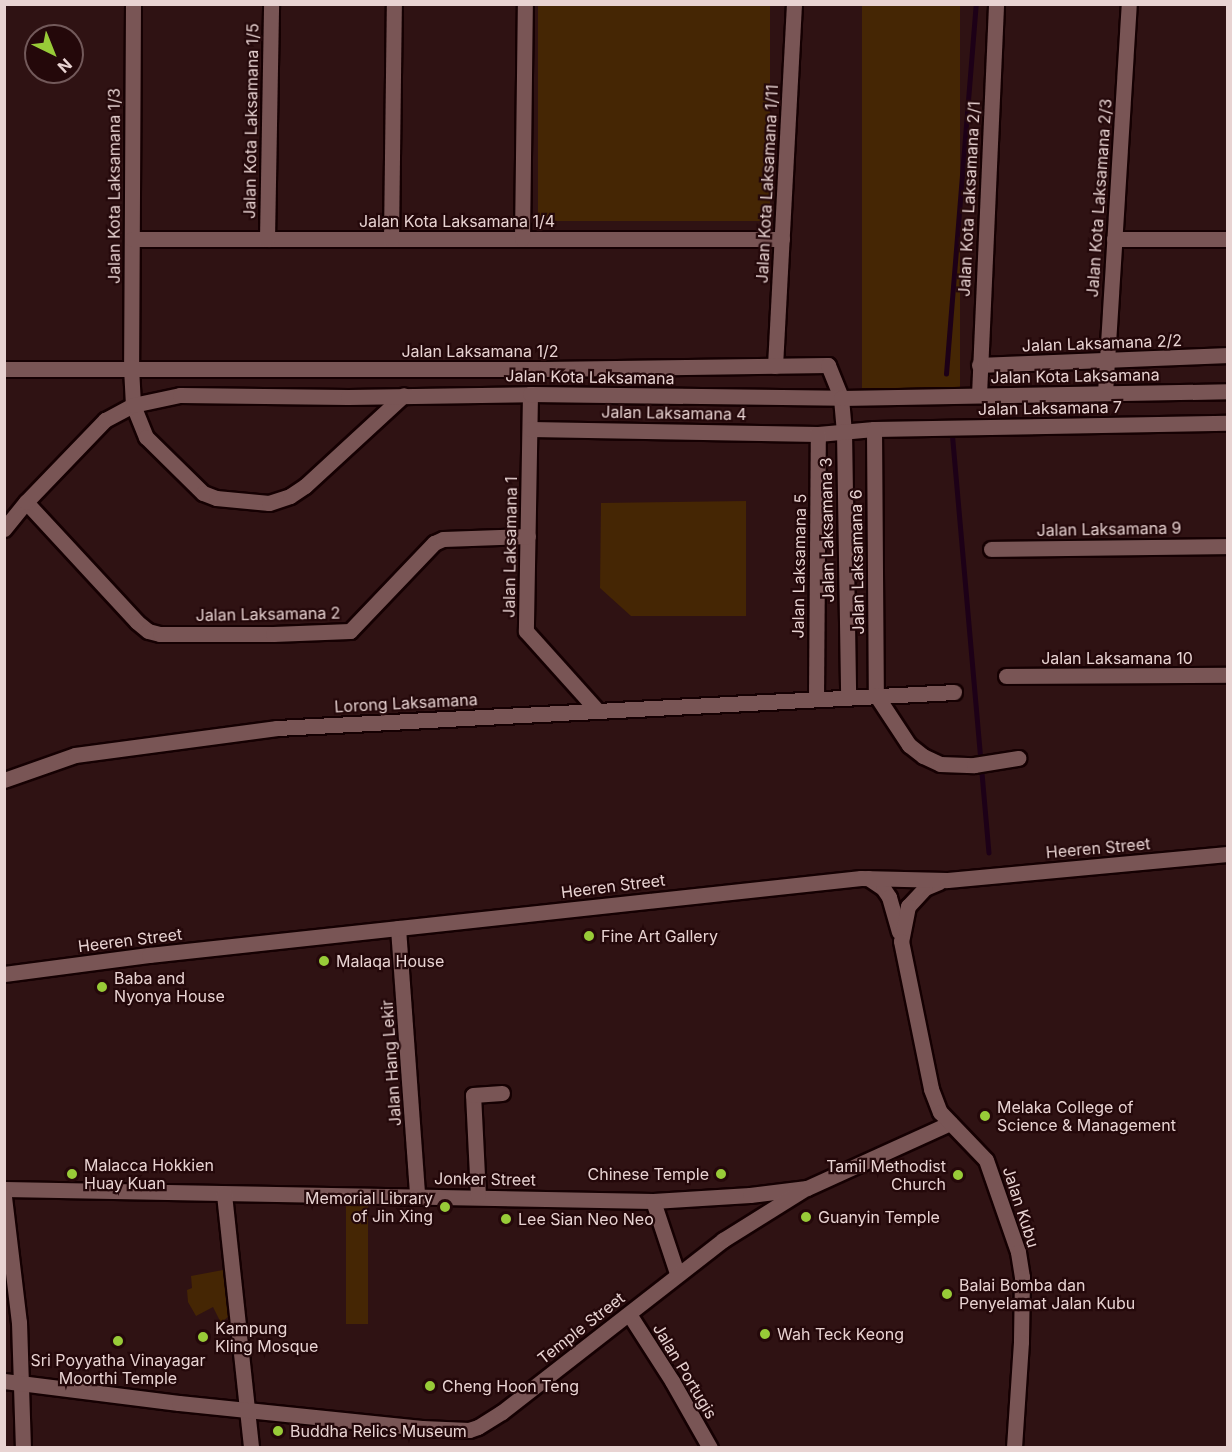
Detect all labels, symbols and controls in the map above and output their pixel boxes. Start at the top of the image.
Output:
street label: Jalan Kota Laksamana 1/5 [240,23,262,219]
north arrow [24,24,84,84]
text: N [54,54,76,77]
street label: Jalan Kota Laksamana 1/11 [752,84,782,284]
street label: Jalan Kota Laksamana 1/3 [104,88,124,284]
street label: Jalan Kota Laksamana 2/3 [1082,98,1116,298]
street label: Jalan Kota Laksamana 2/1 [954,101,984,297]
street label: Jalan Kota Laksamana 1/4 [359,211,555,231]
street label: Jalan Laksamana 2/2 [1022,331,1182,355]
street label: Jalan Laksamana 1/2 [401,341,559,361]
street label: Jalan Kota Laksamana [990,365,1160,387]
street label: Jalan Kota Laksamana [505,366,675,388]
street label: Jalan Laksamana 7 [978,397,1122,419]
street label: Jalan Laksamana 4 [601,402,747,424]
street label: Jalan Laksamana 3 [816,457,838,603]
street label: Jalan Laksamana 1 [499,476,521,618]
street label: Jalan Laksamana 6 [846,489,868,635]
street label: Jalan Laksamana 5 [788,493,810,639]
street label: Jalan Laksamana 9 [1036,518,1182,540]
street label: Jalan Laksamana 2 [195,603,341,625]
street label: Jalan Laksamana 10 [1041,648,1193,668]
street label: Lorong Laksamana [334,690,478,716]
street label: Heeren Street [1045,834,1151,862]
street label: Heeren Street [560,870,666,902]
street label: Heeren Street [77,924,183,956]
place label: Fine Art Gallery [601,926,718,946]
marker: Fine Art Gallery [582,929,596,943]
place label: Malaqa House [336,951,444,971]
marker: Malaqa House [317,954,331,968]
place label: Baba and Nyonya House [114,968,225,1006]
marker: Baba and Nyonya House [95,980,109,994]
street label: Jalan Hang Lekir [377,999,405,1127]
place label: Melaka College of Science & Management [997,1097,1176,1135]
marker: Melaka College of Science & Management [978,1109,992,1123]
place label: Malacca Hokkien Huay Kuan [84,1155,214,1193]
place label: Tamil Methodist Church [826,1156,946,1194]
place label: Chinese Temple [588,1164,709,1184]
street label: Jalan Kubu [999,1164,1043,1250]
marker: Malacca Hokkien Huay Kuan [65,1167,79,1181]
marker: Chinese Temple [714,1167,728,1181]
marker: Tamil Methodist Church [951,1168,965,1182]
street label: Jonker Street [434,1169,536,1189]
place label: Memorial Library of Jin Xing [305,1188,433,1226]
marker: Memorial Library of Jin Xing [438,1200,452,1214]
place label: Guanyin Temple [818,1207,940,1227]
place label: Lee Sian Neo Neo [518,1209,654,1229]
marker: Guanyin Temple [799,1210,813,1224]
marker: Lee Sian Neo Neo [499,1212,513,1226]
place label: Balai Bomba dan Penyelamat Jalan Kubu [959,1275,1135,1313]
marker: Balai Bomba dan Penyelamat Jalan Kubu [940,1287,954,1301]
street label: Temple Street [534,1288,628,1368]
place label: Kampung Kling Mosque [215,1318,318,1356]
street label: Jalan Portugis [649,1320,721,1422]
place label: Wah Teck Keong [777,1324,904,1344]
marker: Wah Teck Keong [758,1327,772,1341]
marker: Kampung Kling Mosque [196,1330,210,1344]
marker: Sri Poyyatha Vinayagar Moorthi Temple [111,1334,125,1348]
place label: Sri Poyyatha Vinayagar Moorthi Temple [30,1350,206,1388]
place label: Cheng Hoon Teng [442,1376,579,1396]
marker: Cheng Hoon Teng [423,1379,437,1393]
place label: Buddha Relics Museum [290,1421,467,1441]
marker: Buddha Relics Museum [271,1424,285,1438]

